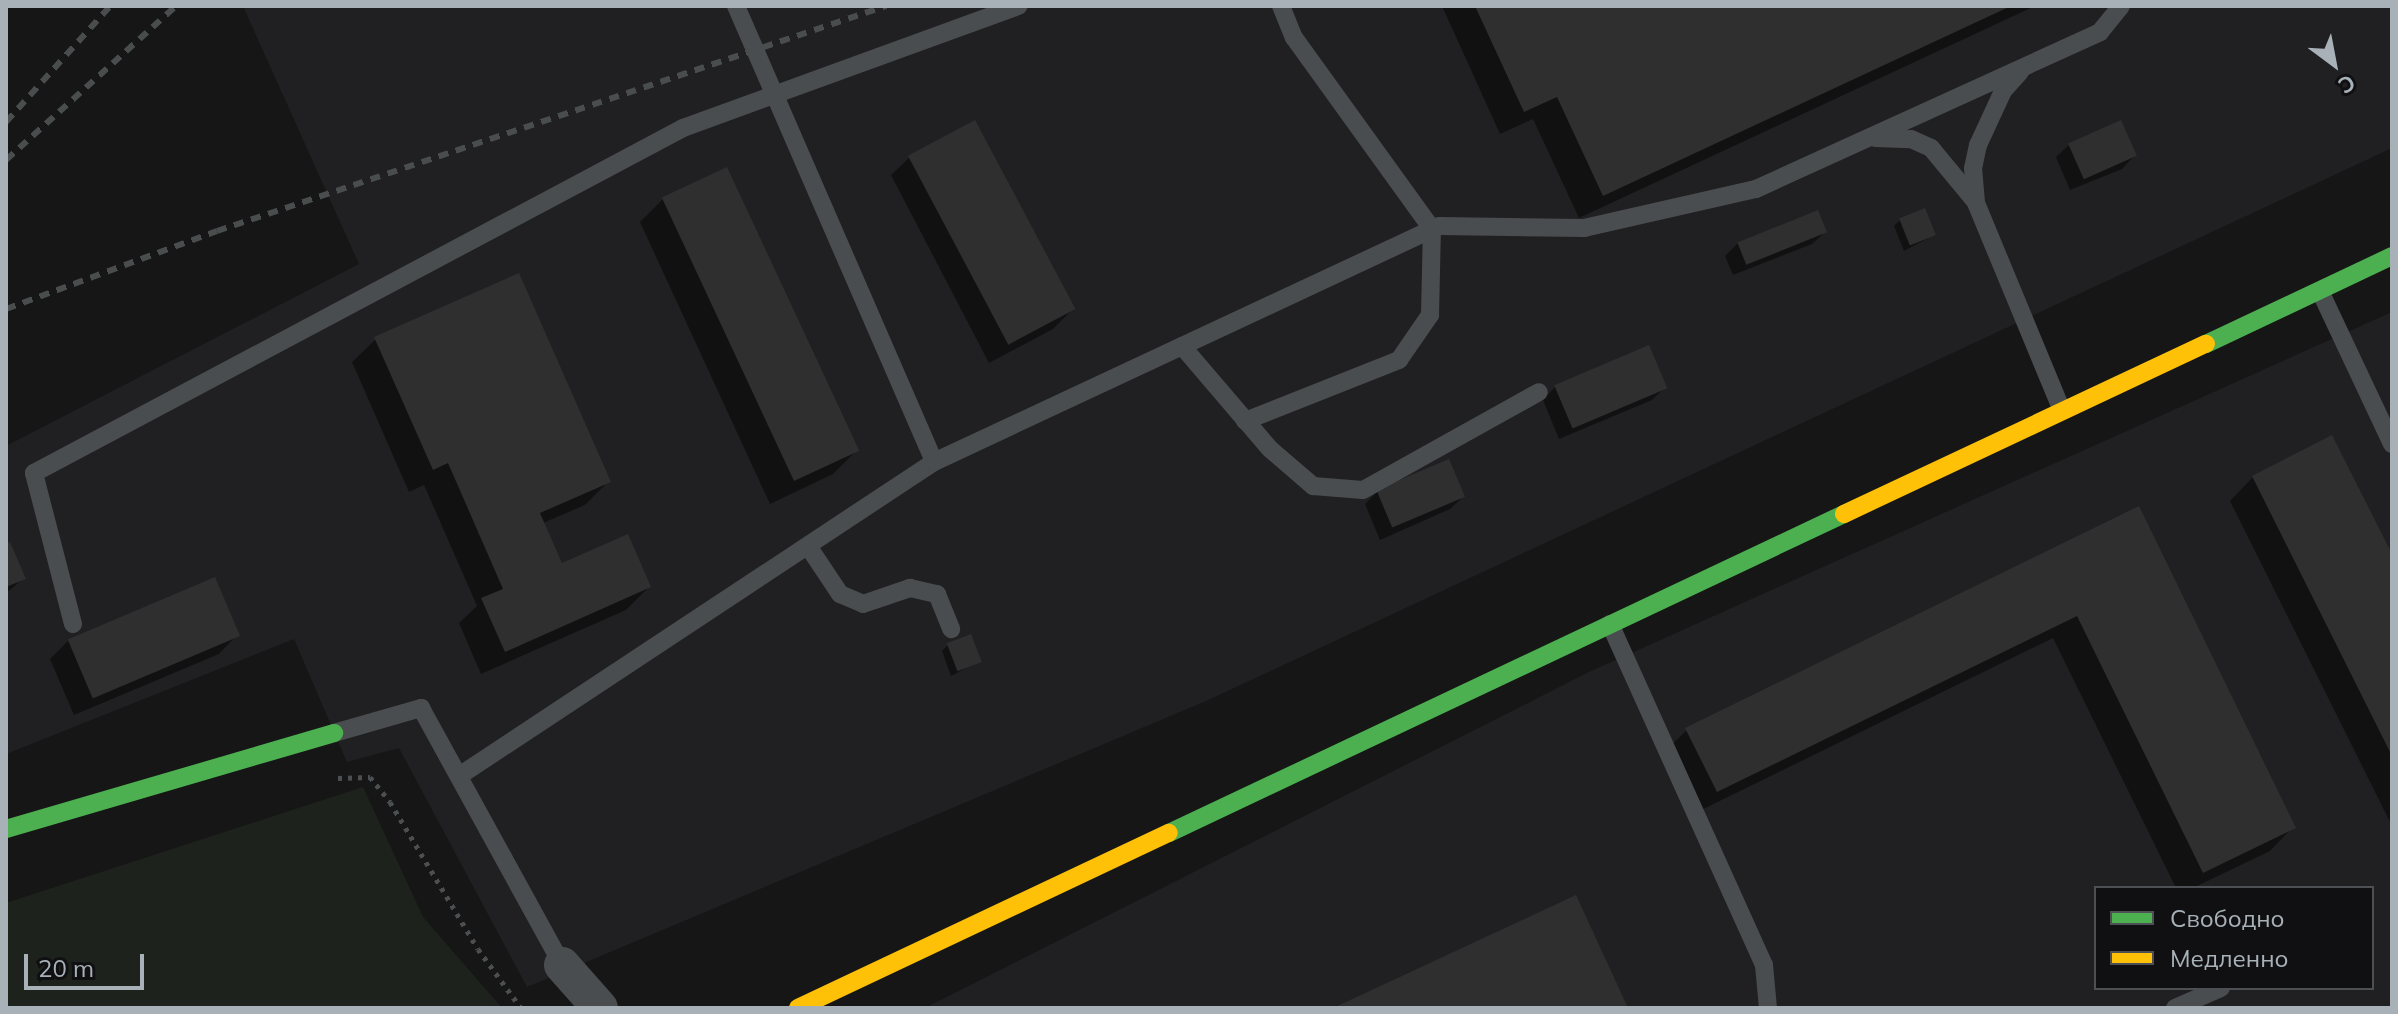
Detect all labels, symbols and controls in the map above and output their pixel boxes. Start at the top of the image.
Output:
north arrow [2294,24,2374,104]
text: С [2333,68,2361,100]
legend [2094,886,2374,990]
text: Свободно [2170,903,2285,933]
scale bar [28,938,148,988]
text: Медленно [2170,943,2289,973]
text: 20 m [38,953,94,983]

